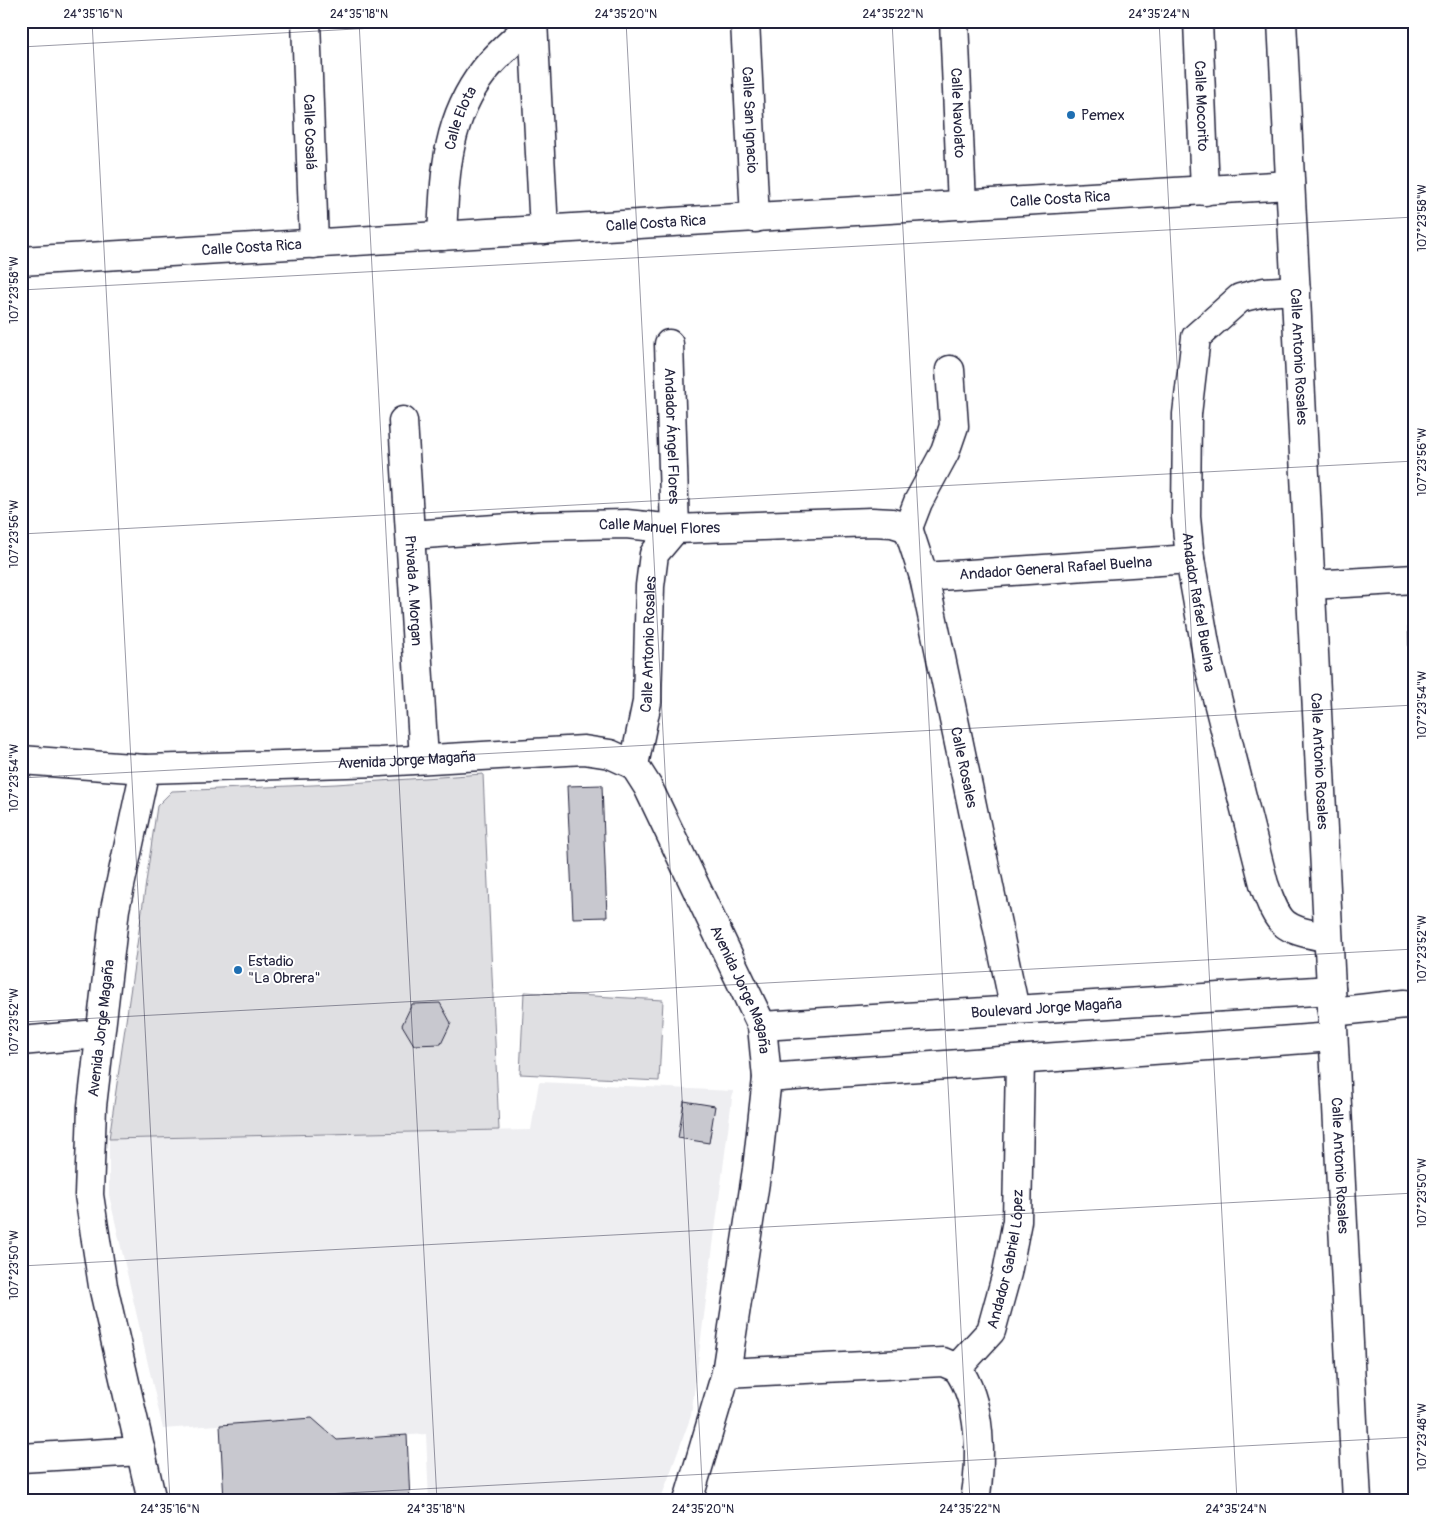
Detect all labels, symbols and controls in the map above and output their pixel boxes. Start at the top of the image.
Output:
text: 24°35'16"N [63,7,123,22]
text: 24°35'18"N [330,7,388,22]
text: 24°35'20"N [595,7,657,22]
text: 24°35'22"N [863,7,923,22]
text: 24°35'24"N [1128,7,1190,22]
street label: Calle Mocorito [1190,60,1213,152]
street label: Calle San Ignacio [738,66,762,174]
street label: Calle Navolato [947,67,969,158]
street label: Calle Elota [440,83,481,152]
street label: Calle Cosalá [299,94,321,170]
place label: Pemex [1081,106,1125,125]
marker: Pemex [1065,109,1077,121]
text: 107°23'58"W [1415,184,1430,252]
street label: Calle Costa Rica [1009,186,1111,211]
street label: Calle Costa Rica [605,210,707,235]
street label: Calle Costa Rica [201,235,302,260]
text: 107°23'58"W [7,256,22,324]
street label: Calle Antonio Rosales [1286,288,1312,426]
street label: Andador Ángel Flores [660,367,684,505]
text: 107°23'56"W [1415,428,1430,496]
text: 107°23'56"W [7,500,22,568]
street label: Calle Manuel Flores [599,514,721,539]
street label: Andador Rafael Buelna [1178,531,1220,674]
street label: Privada A. Morgan [401,535,426,647]
street label: Andador General Rafael Buelna [959,552,1153,584]
street label: Calle Antonio Rosales [636,575,661,714]
text: 107°23'54"W [1415,671,1430,739]
street label: Calle Antonio Rosales [1307,692,1332,830]
street label: Calle Rosales [946,725,982,810]
text: 107°23'54"W [7,744,22,812]
street label: Avenida Jorge Magaña [337,747,476,773]
text: 107°23'52"W [1415,915,1430,983]
street label: Avenida Jorge Magaña [706,922,774,1055]
place label: Estadio "La Obrera" [248,952,321,988]
street label: Avenida Jorge Magaña [84,958,119,1098]
marker: Estadio "La Obrera" [232,964,244,976]
text: 107°23'52"W [7,988,22,1056]
street label: Boulevard Jorge Magaña [970,994,1123,1022]
street label: Calle Antonio Rosales [1327,1097,1353,1235]
text: 107°23'50"W [1415,1158,1430,1228]
street label: Andador Gabriel López [983,1189,1027,1331]
text: 107°23'50"W [7,1230,22,1300]
text: 107°23'48"W [1415,1403,1430,1471]
text: 24°35'16"N [140,1502,200,1517]
text: 24°35'18"N [407,1502,465,1517]
text: 24°35'20"N [672,1502,734,1517]
text: 24°35'22"N [940,1502,1000,1517]
text: 24°35'24"N [1205,1502,1267,1517]

